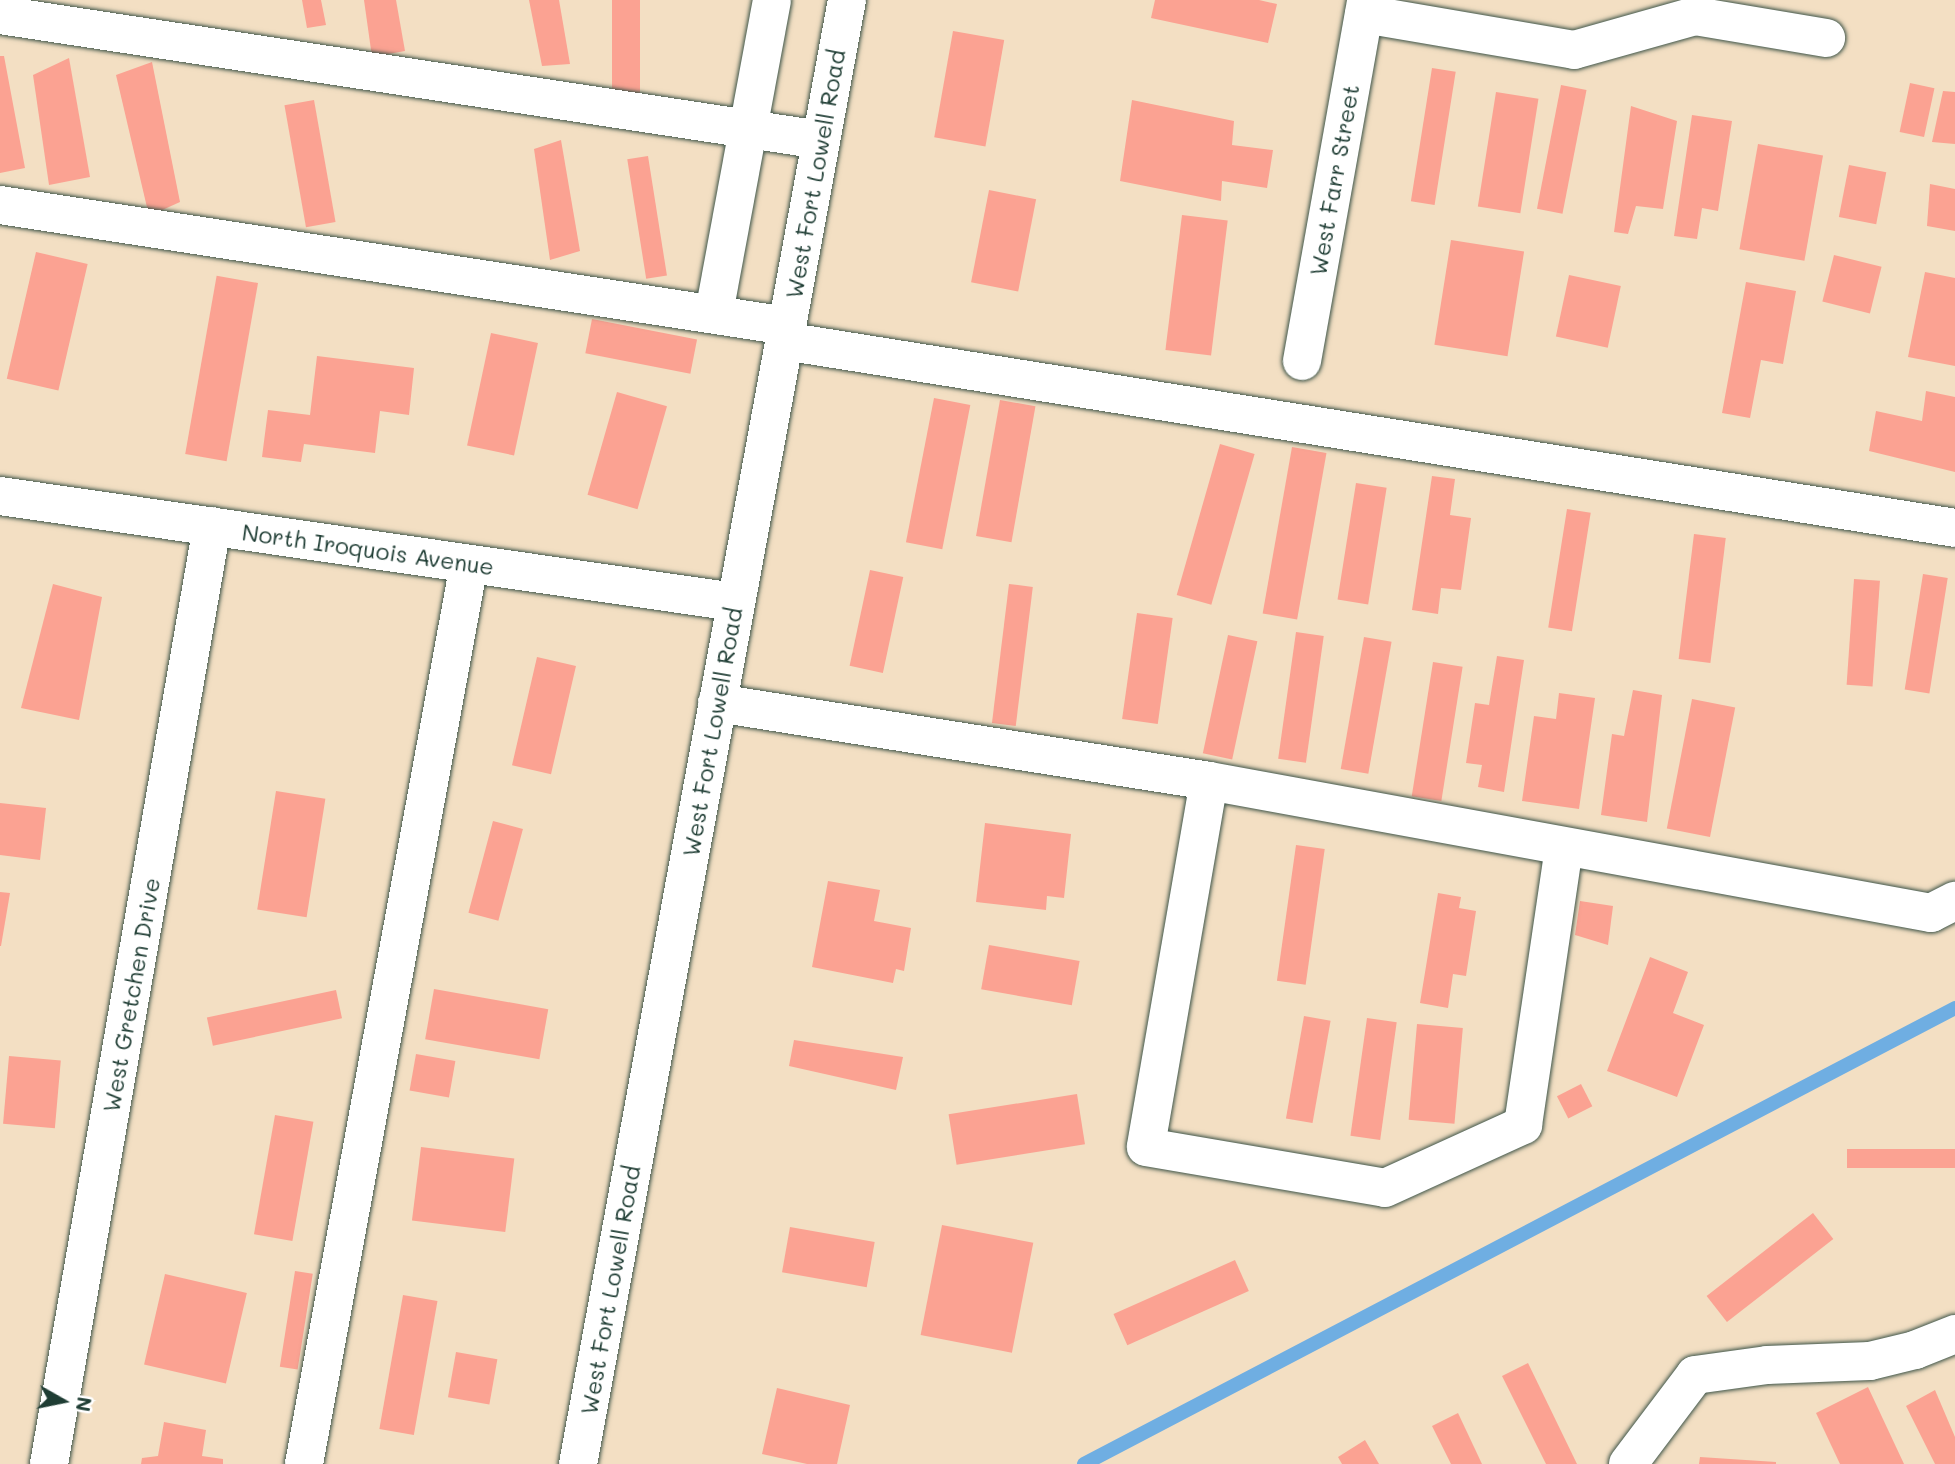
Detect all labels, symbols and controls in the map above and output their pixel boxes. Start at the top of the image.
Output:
street label: West Fort Lowell Road [779,47,851,301]
street label: West Farr Street [1304,82,1364,278]
street label: North Iroquois Avenue [240,518,496,580]
street label: West Fort Lowell Road [676,605,748,859]
street label: West Gretchen Drive [97,876,165,1114]
street label: West Fort Lowell Road [574,1163,646,1417]
north arrow [28,1366,98,1436]
text: N [71,1395,98,1413]

